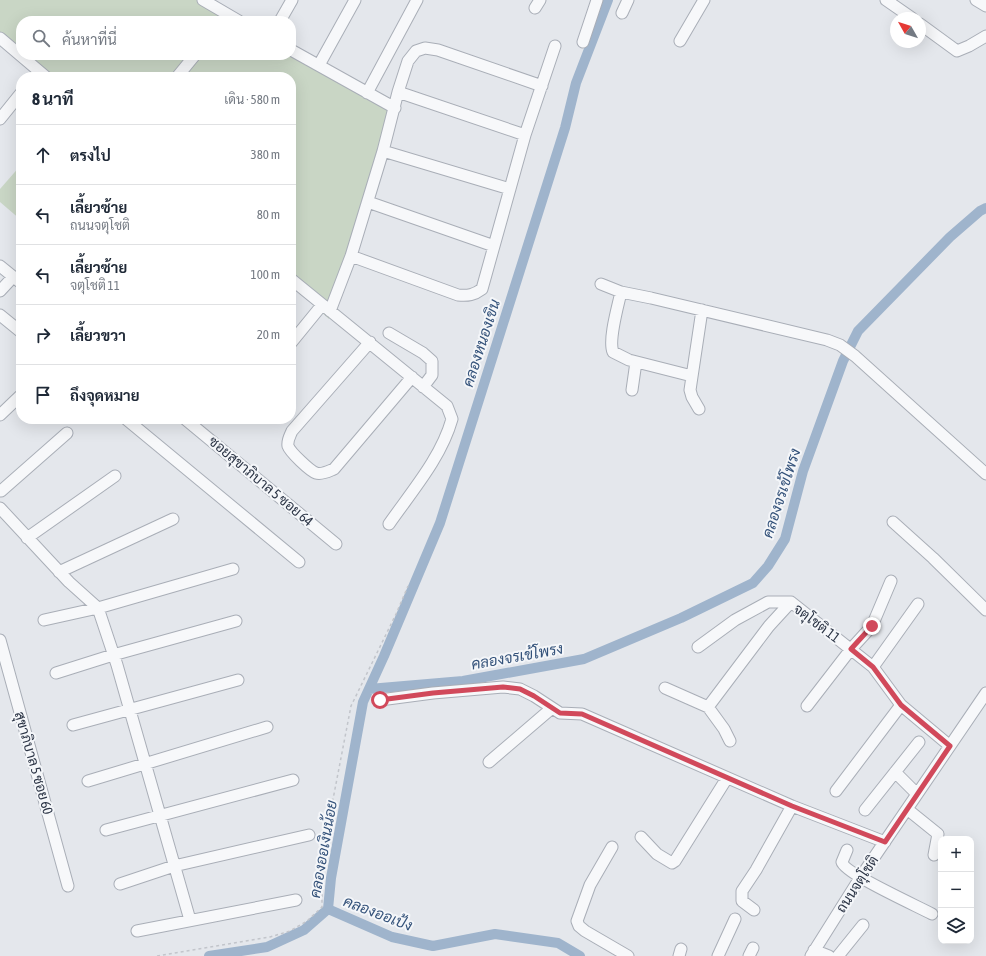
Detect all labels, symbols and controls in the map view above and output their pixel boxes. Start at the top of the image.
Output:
north arrow [890,12,926,48]
search box [16,16,296,60]
icon: search [30,27,52,49]
text: ค้นหาที่นี่ [62,31,117,48]
text: 8 นาที [32,89,74,109]
text: เดิน · 580 m [224,92,280,107]
icon: ahead [32,144,54,166]
text: ตรงไป [70,147,111,164]
text: 380 m [251,147,280,162]
text: เลี้ยวซ้าย [70,199,127,216]
icon: left [32,204,54,226]
text: 80 m [257,207,280,222]
text: ถนนจตุโชติ [70,218,130,233]
text: เลี้ยวซ้าย [70,259,127,276]
icon: left [32,264,54,286]
text: 100 m [251,267,280,282]
text: จตุโชติ 11 [70,278,120,293]
water label: คลองหนองเขิน [459,297,503,389]
icon: right [32,324,54,346]
text: เลี้ยวขวา [70,327,126,344]
text: 20 m [257,327,280,342]
icon: arrive [32,384,54,406]
text: ถึงจุดหมาย [70,387,140,404]
street label: ซอยสุขาภิบาล 5 ซอย 64 [204,433,317,531]
water label: คลองจรเข้โพรง [758,446,804,540]
street label: จตุโชติ 11 [790,600,843,647]
route end [863,617,881,635]
water label: คลองจรเข้โพรง [470,639,564,672]
route start [371,691,389,709]
street label: สุขาภิบาล 5 ซอย 60 [10,710,56,817]
water label: คลองออเงินน้อย [305,798,340,899]
map controls [938,836,974,944]
button: + [938,836,974,872]
street label: ถนนจตุโชติ [833,853,883,917]
button: − [938,872,974,908]
water label: คลองออเป้ง [341,891,415,934]
button: layers [938,908,974,944]

